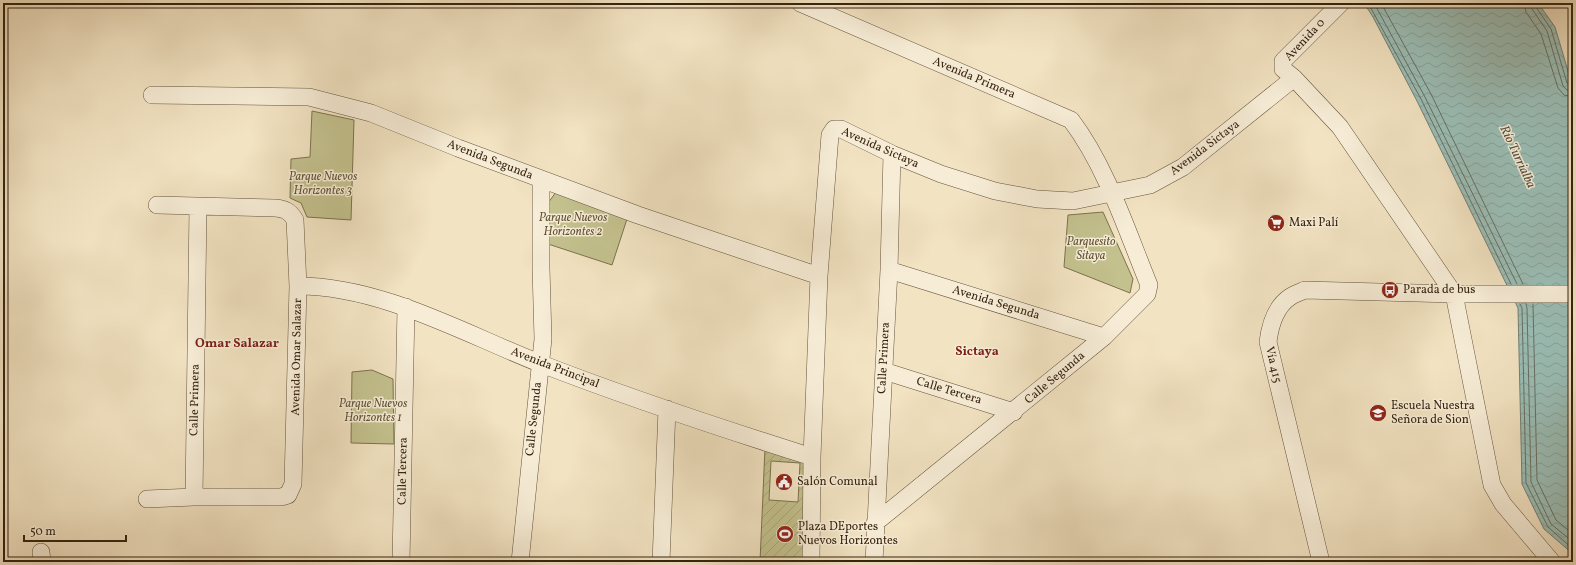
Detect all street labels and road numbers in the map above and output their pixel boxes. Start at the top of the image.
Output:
street label: Avenida 0 [1281,15,1329,65]
street label: Avenida Primera [930,53,1018,103]
street label: Avenida Sictaya [1167,116,1243,180]
street label: Avenida Sictaya [839,124,921,172]
street label: Avenida Segunda [445,136,535,184]
street label: Avenida Segunda [950,282,1042,324]
street label: Avenida Omar Salazar [288,298,306,416]
street label: Calle Primera [874,322,894,394]
street label: Avenida Principal [508,344,602,392]
street label: Vía 415 [1261,345,1285,385]
street label: Calle Segunda [1021,348,1089,408]
street label: Calle Primera [186,364,204,436]
street label: Calle Tercera [914,373,984,409]
street label: Calle Segunda [522,381,546,457]
street label: Calle Tercera [394,437,412,505]

